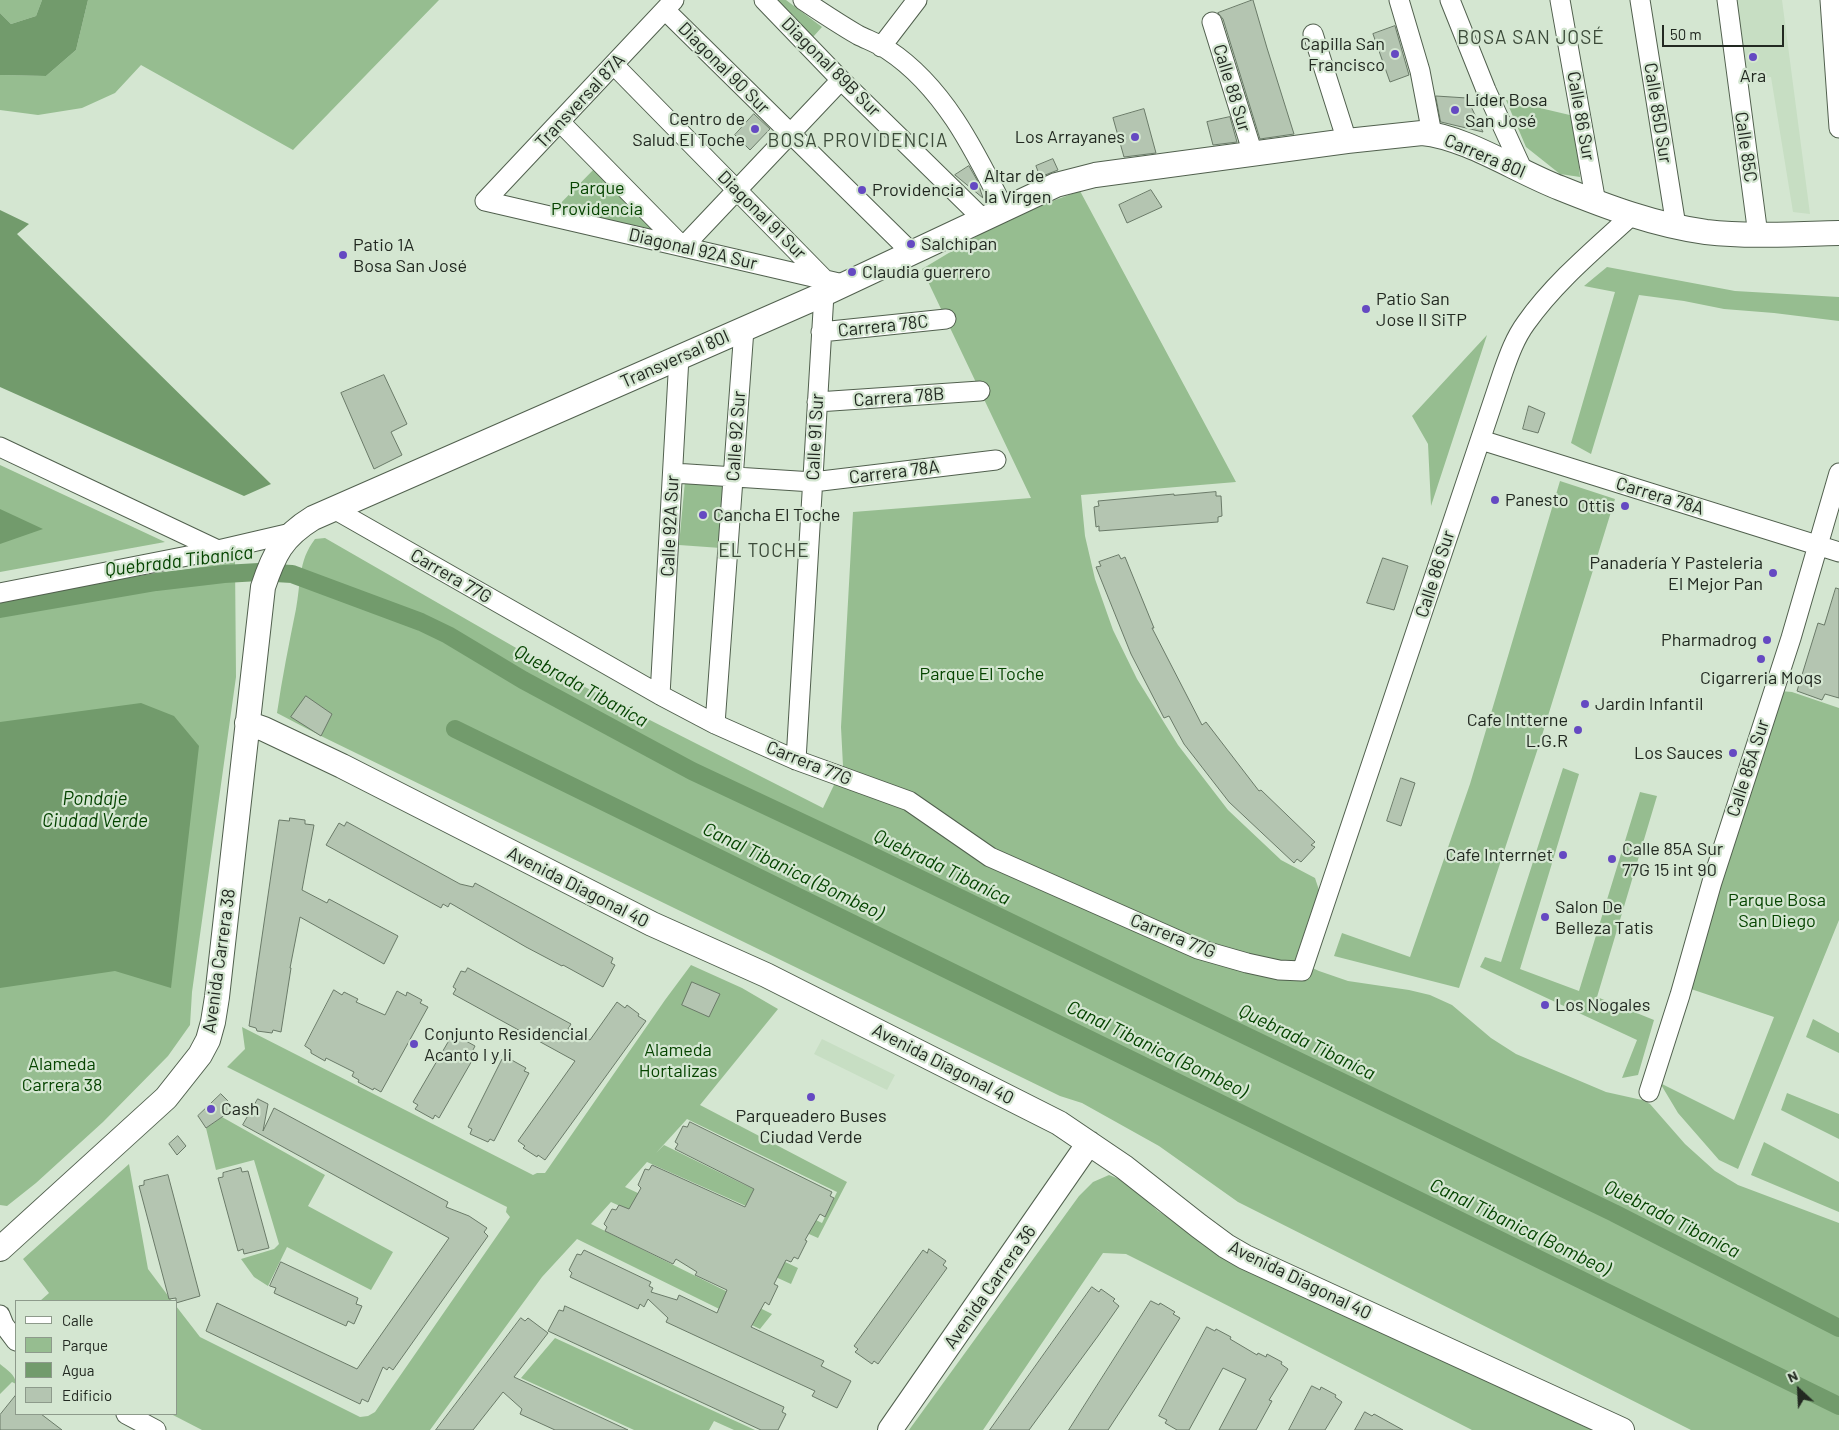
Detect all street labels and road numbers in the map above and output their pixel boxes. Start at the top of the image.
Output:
street label: Diagonal 89B Sur [777,13,885,121]
street label: Diagonal 90 Sur [674,18,774,118]
street label: Calle 88 Sur [1208,42,1256,134]
street label: Transversal 87A [531,49,629,153]
street label: Calle 85D Sur [1639,61,1677,165]
street label: Calle 86 Sur [1563,70,1599,162]
street label: Calle 85C [1730,110,1762,184]
street label: Carrera 80I [1441,129,1529,183]
street label: Diagonal 91 Sur [713,166,811,264]
street label: Diagonal 92A Sur [627,224,759,274]
street label: Carrera 78C [837,311,929,341]
street label: Transversal 80I [617,325,733,393]
street label: Carrera 78B [853,383,945,411]
street label: Calle 92 Sur [722,390,750,482]
street label: Calle 91 Sur [802,393,828,481]
street label: Carrera 78A [848,456,940,488]
street label: Carrera 78A [1613,472,1707,520]
street label: Calle 92A Sur [657,475,683,577]
street label: Calle 86 Sur [1411,528,1459,620]
street label: Carrera 77G [407,544,495,608]
street label: Calle 85A Sur [1722,716,1774,820]
street label: Carrera 77G [763,736,855,790]
street label: Avenida Diagonal 40 [503,842,653,932]
street label: Avenida Carrera 38 [198,887,240,1035]
street label: Carrera 77G [1127,909,1219,963]
street label: Avenida Diagonal 40 [868,1019,1018,1109]
street label: Avenida Carrera 36 [939,1221,1041,1353]
street label: Avenida Diagonal 40 [1225,1236,1375,1324]

